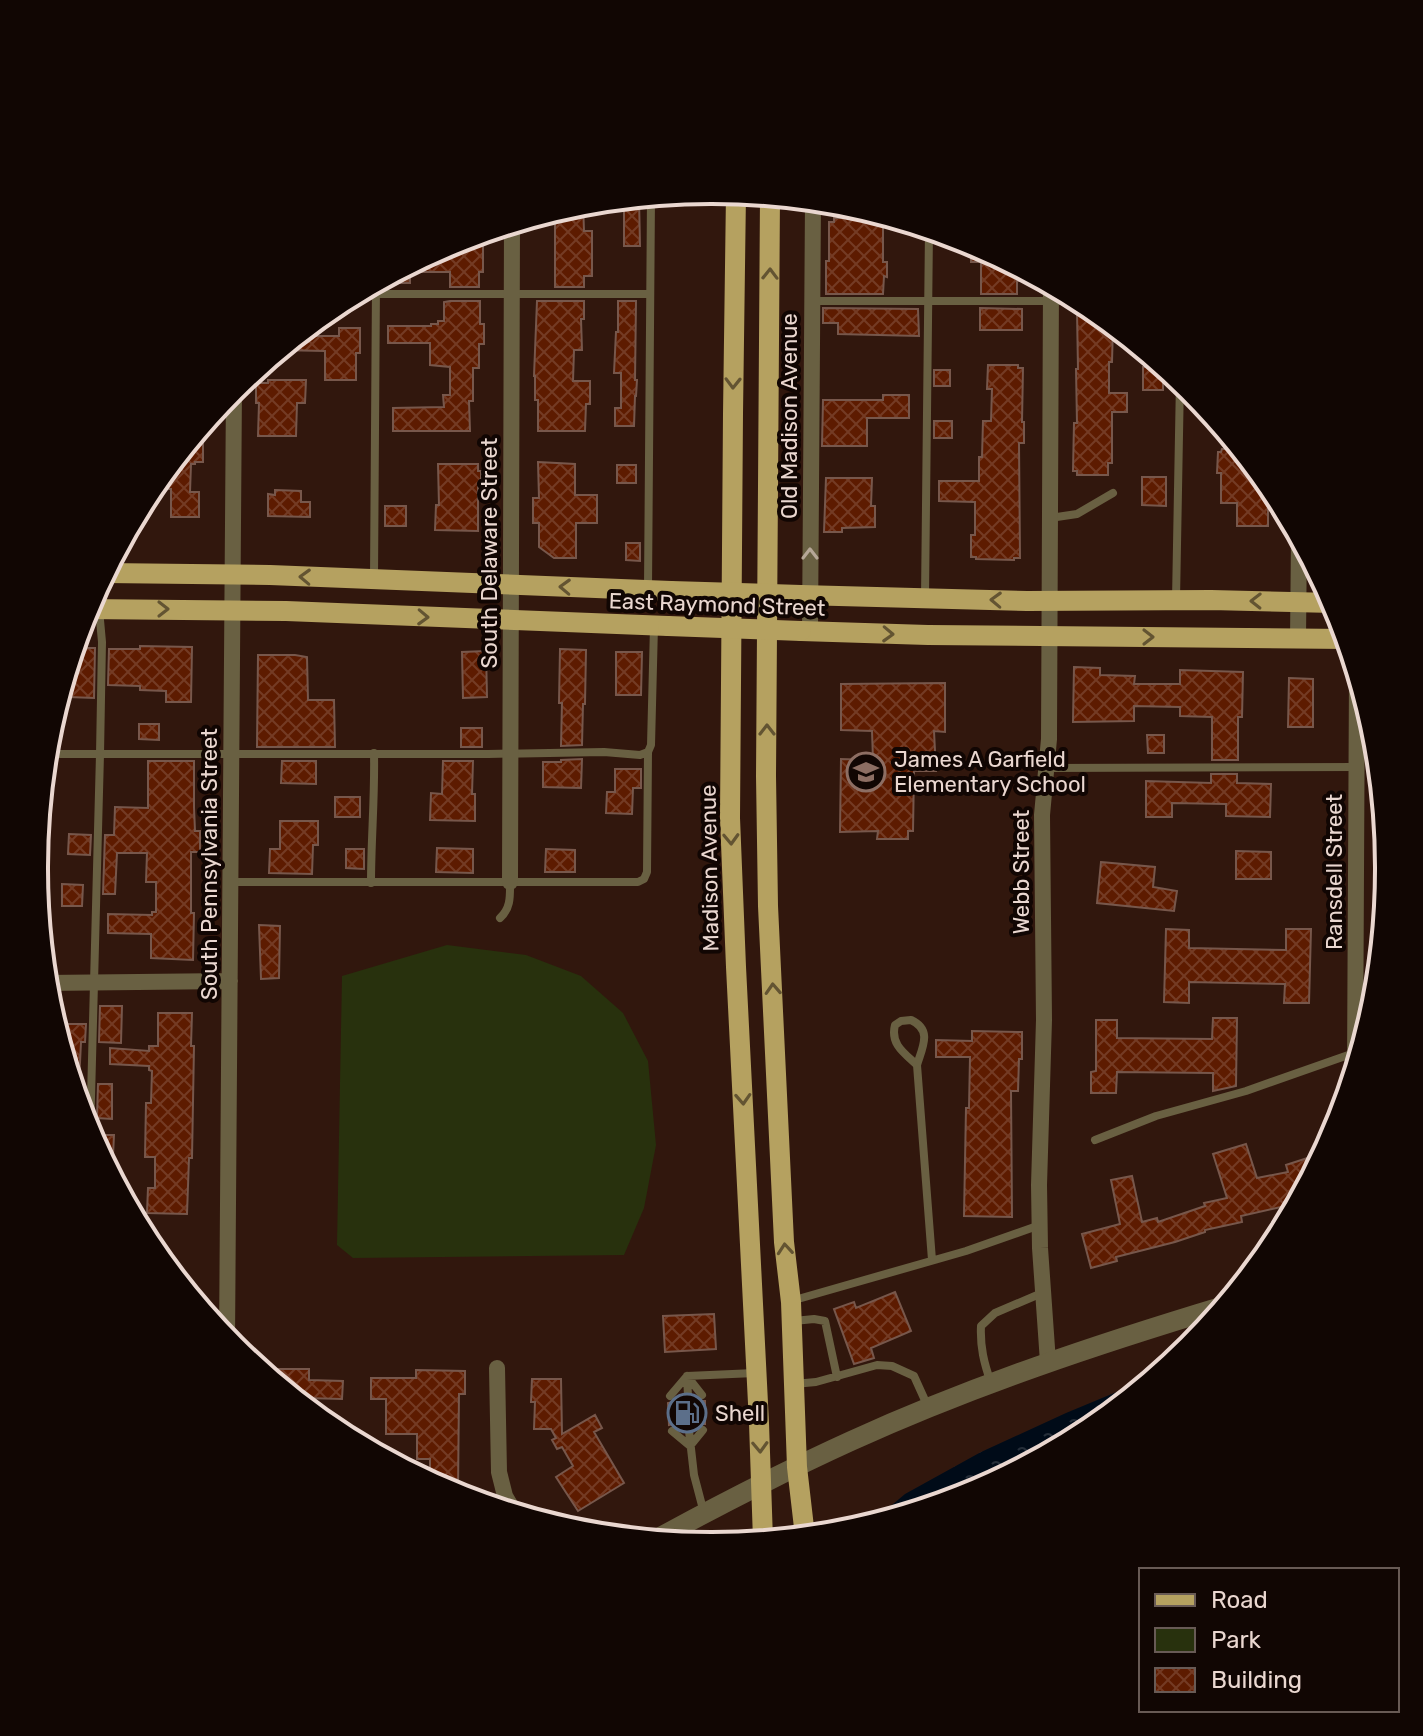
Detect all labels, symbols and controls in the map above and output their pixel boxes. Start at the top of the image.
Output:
one-way arrow [761,267,778,280]
street label: Old Madison Avenue [776,313,803,519]
one-way arrow [724,377,742,390]
street label: South Delaware Street [476,437,503,668]
one-way arrow [801,547,819,560]
one-way arrow [298,568,311,585]
one-way arrow [558,578,571,595]
street label: East Raymond Street [608,587,826,622]
one-way arrow [989,592,1002,609]
one-way arrow [1249,593,1262,610]
one-way arrow [157,600,170,618]
one-way arrow [417,608,430,625]
one-way arrow [882,625,895,642]
one-way arrow [1142,628,1155,646]
one-way arrow [758,723,776,736]
street label: South Pennsylvania Street [196,728,223,1000]
place label: James A Garfield Elementary School [894,746,1086,798]
school or university icon: James A Garfield Elementary School [845,751,887,793]
street label: Madison Avenue [695,784,724,952]
street label: Ransdell Street [1321,794,1348,950]
street label: Webb Street [1008,809,1035,934]
one-way arrow [723,833,740,846]
one-way arrow [764,982,781,995]
one-way arrow [734,1093,751,1106]
one-way arrow [777,1242,794,1255]
fuel station icon: Shell [666,1392,708,1434]
place label: Shell [715,1400,765,1427]
one-way arrow [751,1441,768,1454]
legend [1139,1568,1399,1712]
text: Road [1211,1586,1268,1614]
text: Park [1211,1626,1262,1654]
text: Building [1211,1666,1302,1694]

